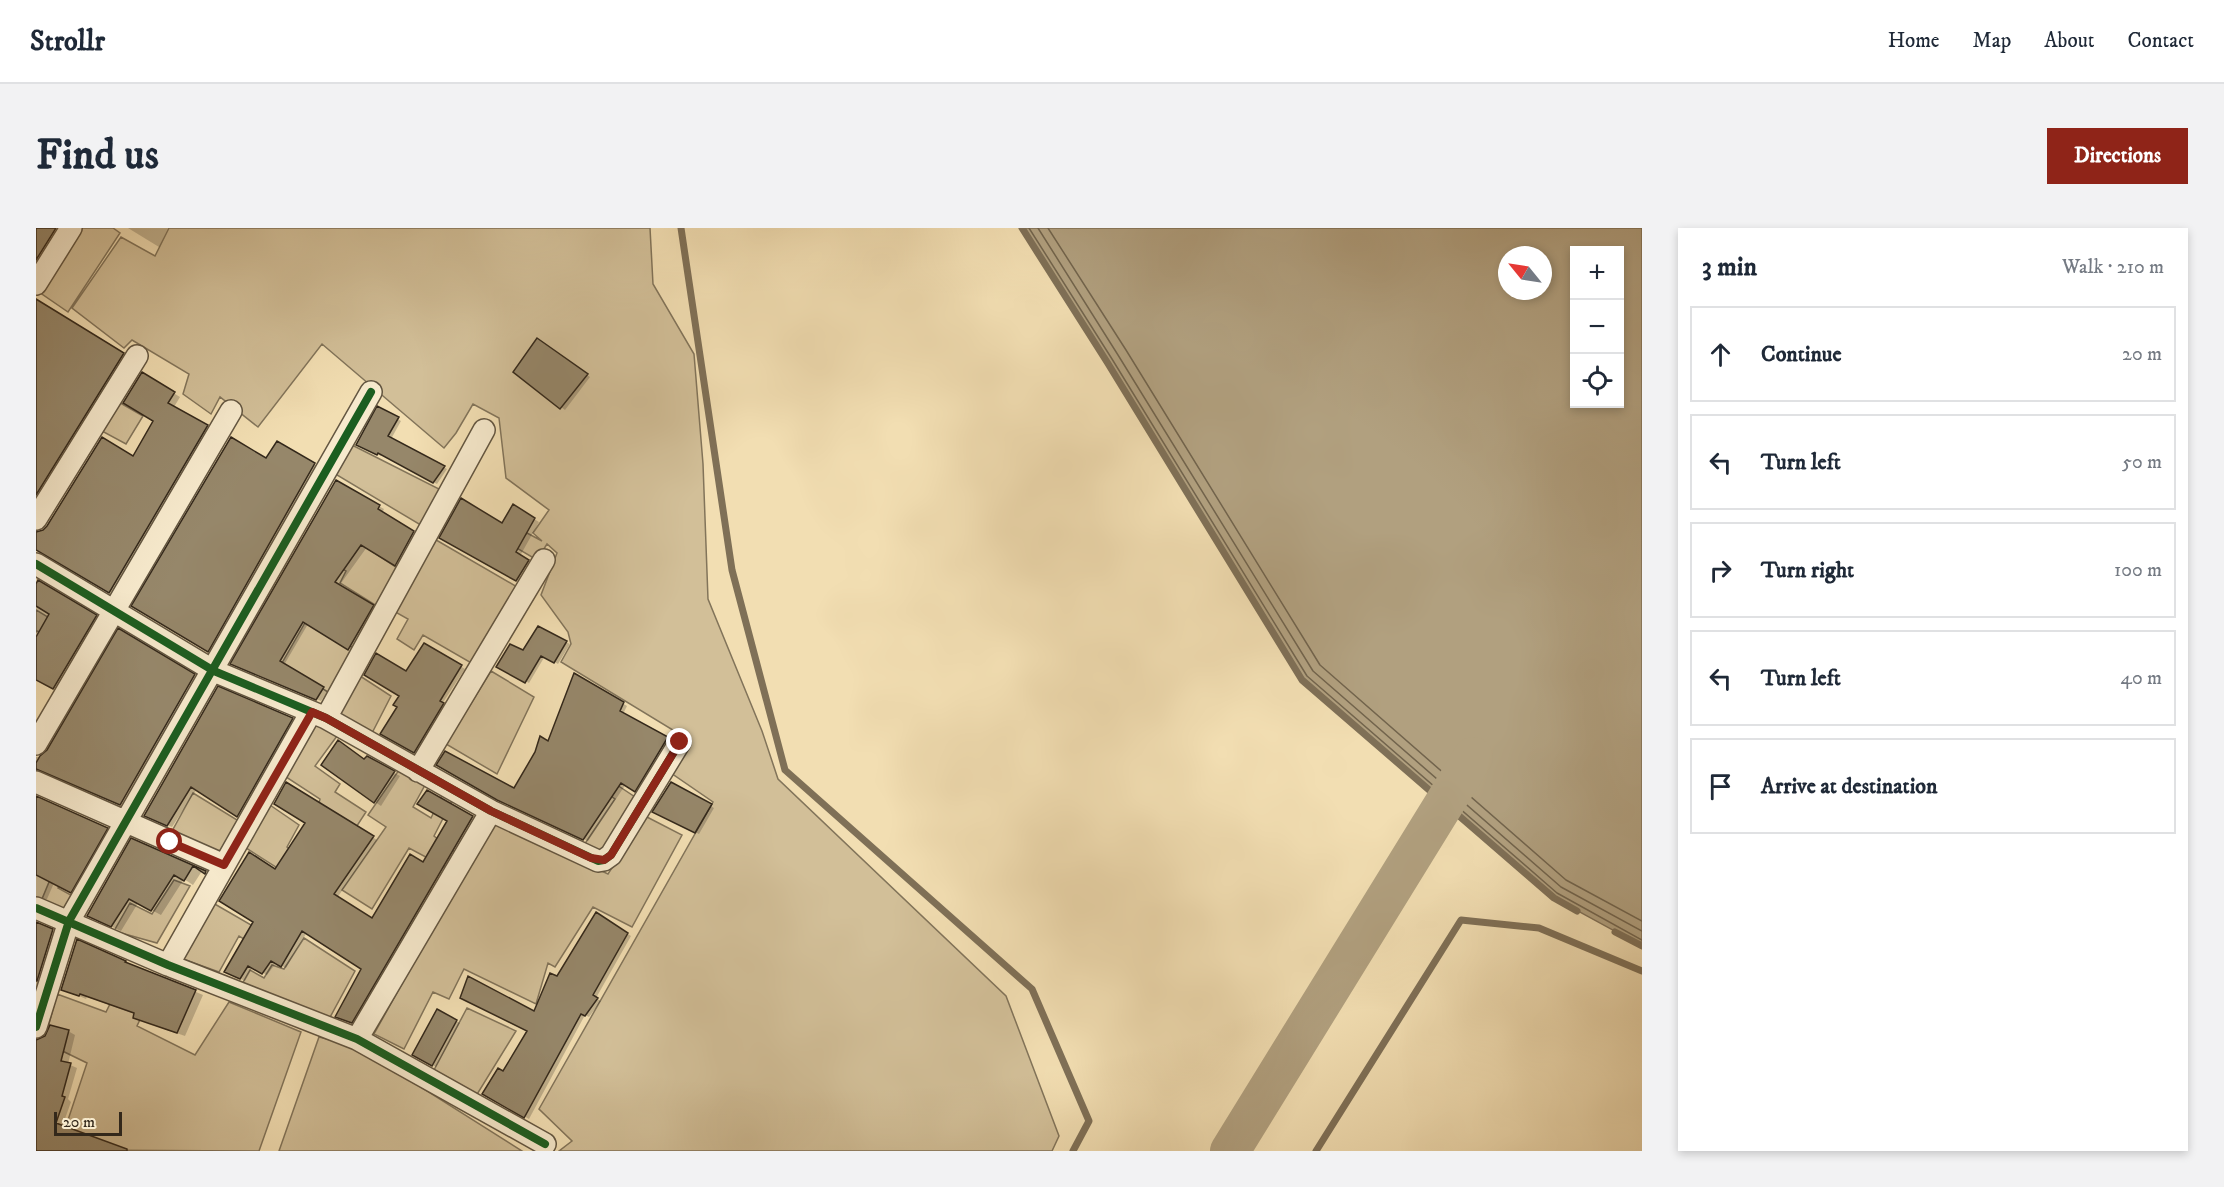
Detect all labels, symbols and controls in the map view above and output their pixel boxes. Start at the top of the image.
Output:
text: Strollr [30,24,105,59]
text: Home [1888,28,1940,54]
text: Map [1973,28,2011,54]
text: About [2044,28,2095,54]
text: Contact [2128,28,2194,54]
button: Directions [2047,128,2188,184]
text: Find us [36,130,159,182]
north arrow [1498,246,1552,300]
map controls [1570,246,1624,408]
button: + [1570,246,1624,300]
text: 3 min [1702,251,1757,284]
text: Walk · 210 m [2062,255,2164,280]
button: − [1570,300,1624,354]
icon: ahead [1704,338,1737,371]
text: Continue [1761,341,1842,368]
text: 20 m [2122,342,2162,367]
button: locate [1570,354,1624,408]
icon: left [1704,446,1737,479]
text: Turn left [1761,449,1841,476]
text: 50 m [2122,450,2162,475]
icon: right [1704,554,1737,587]
text: Turn right [1761,557,1854,584]
text: 100 m [2114,558,2162,583]
icon: left [1704,662,1737,695]
text: Turn left [1761,665,1841,692]
text: 40 m [2120,666,2162,691]
route end [666,728,692,754]
icon: arrive [1704,770,1737,803]
text: Arrive at destination [1761,773,1938,800]
route start [156,828,182,854]
scale bar [54,1109,122,1136]
text: 20 m [63,1112,95,1132]

